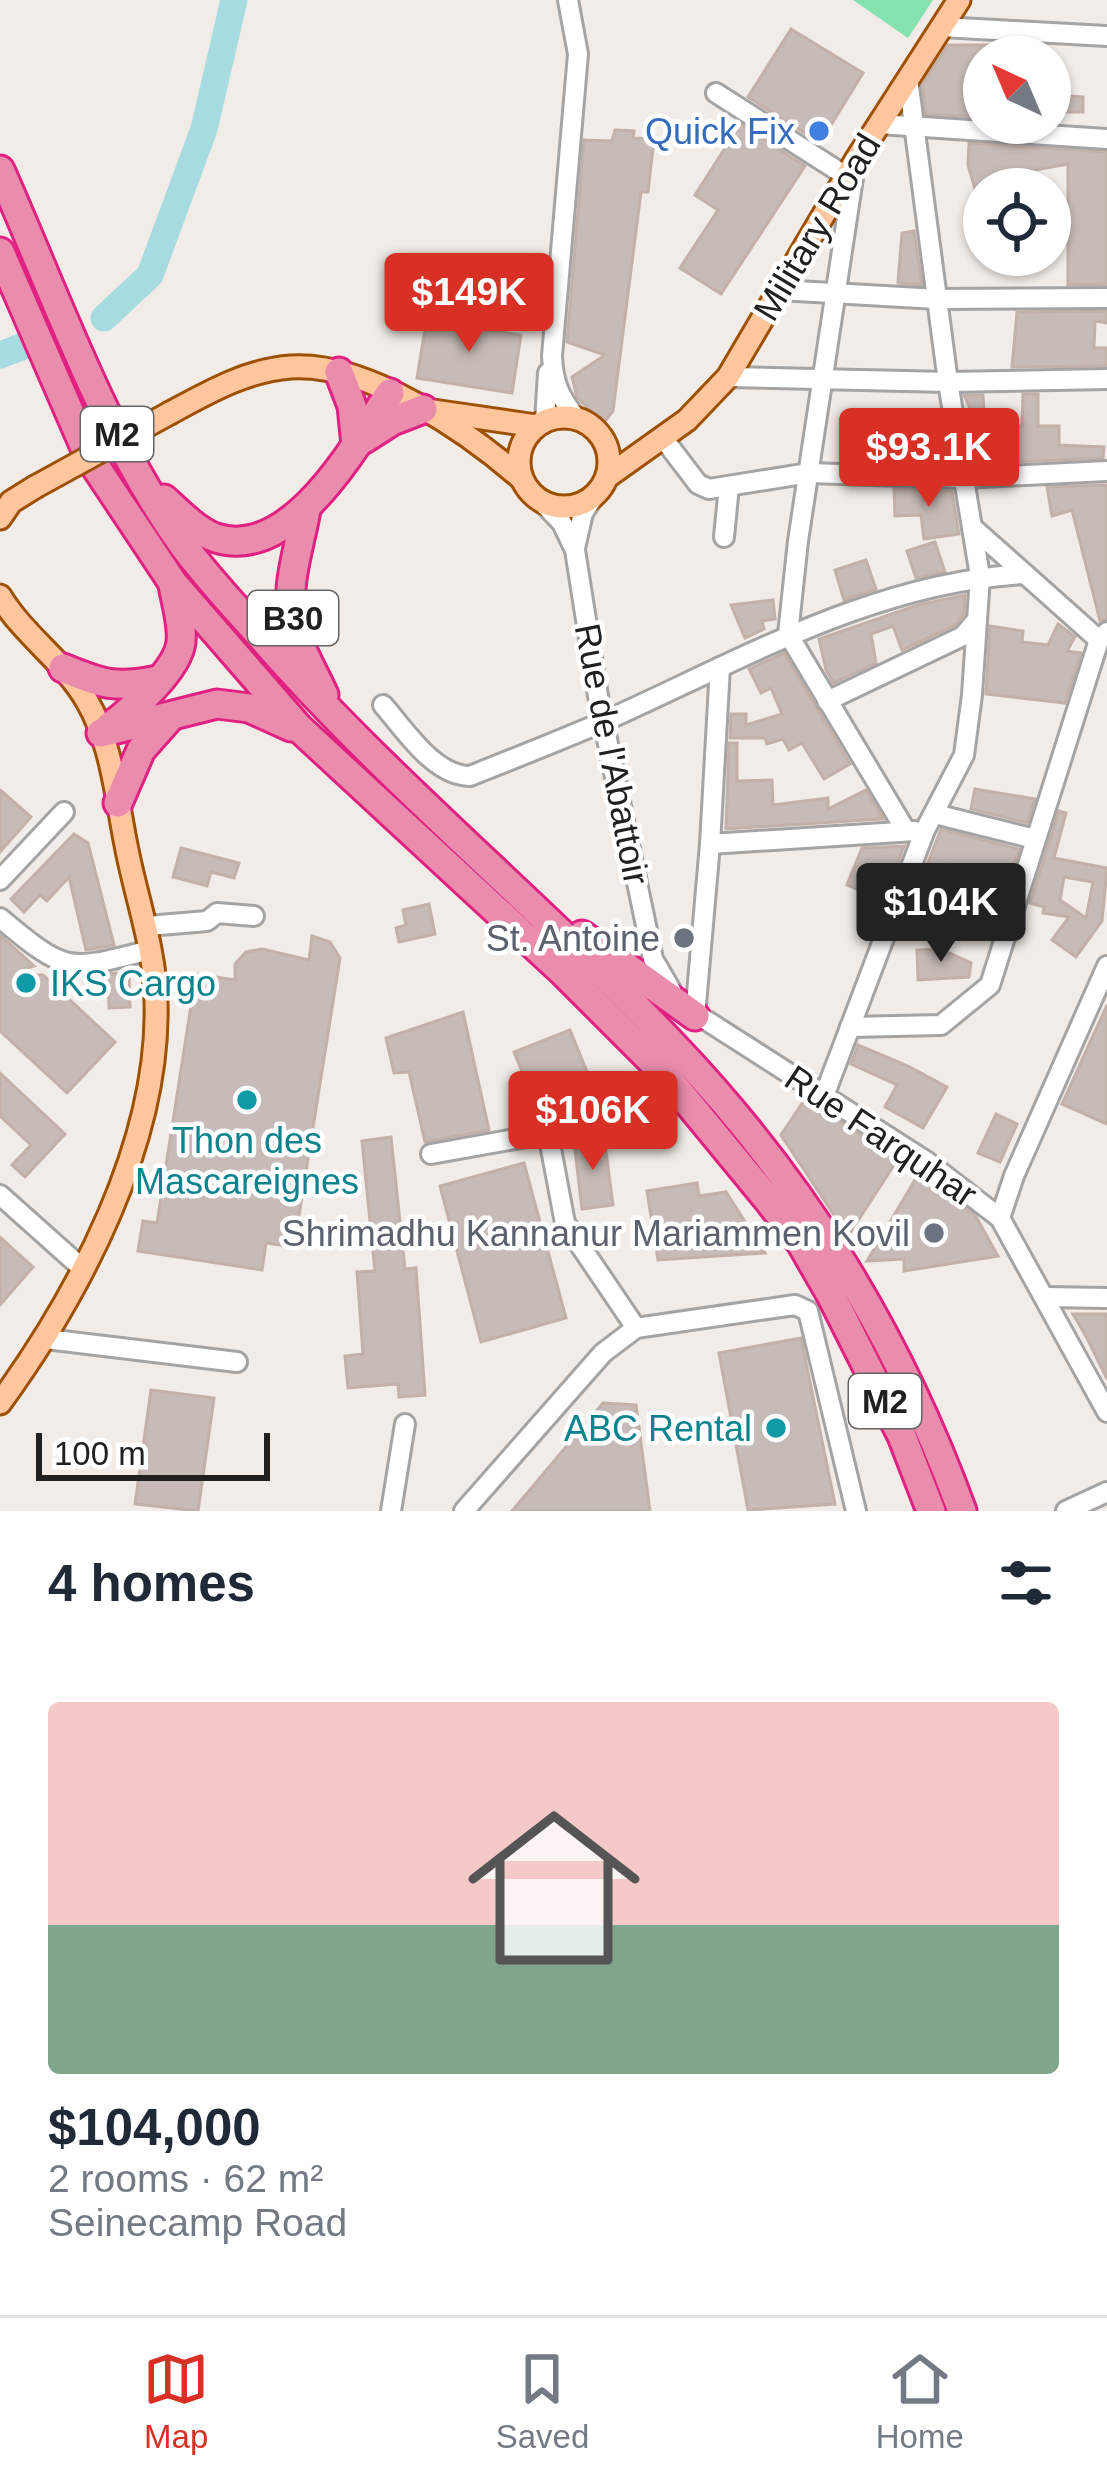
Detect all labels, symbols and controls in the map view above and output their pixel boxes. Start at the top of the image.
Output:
north arrow [963,36,1071,144]
map controls [963,36,1071,276]
place label: Quick Fix [645,111,795,152]
marker: Quick Fix [806,118,832,144]
street label: Military Road [745,126,889,328]
button: locate [963,168,1071,276]
pin: $149K [385,253,553,355]
text: $149K [412,270,526,313]
road number: M2 [81,407,153,461]
pin: $93.1K [831,408,1027,510]
text: $93.1K [866,425,992,468]
road number: B30 [248,591,338,645]
street label: Rue de l'Abattoir [567,620,657,888]
pin: $104K [857,863,1025,965]
text: $104K [884,880,998,923]
place label: St. Antoine [486,918,660,959]
marker: St. Antoine [671,925,697,951]
place label: IKS Cargo [50,963,216,1004]
marker: IKS Cargo [13,970,39,996]
street label: Rue Farquhar [777,1057,985,1215]
pin: $106K [509,1071,677,1173]
marker: Thon des Mascareignes [234,1087,260,1113]
text: $106K [536,1088,650,1131]
place label: Thon des Mascareignes [135,1120,359,1202]
place label: Shrimadhu Kannanur Mariammen Kovil [282,1213,910,1254]
marker: Shrimadhu Kannanur Mariammen Kovil [921,1220,947,1246]
road number: M2 [849,1374,921,1428]
place label: ABC Rental [564,1408,752,1449]
marker: ABC Rental [763,1415,789,1441]
scale bar [36,1427,270,1480]
text: 100 m [54,1435,146,1472]
icon: filters [993,1550,1059,1616]
text: 4 homes [48,1555,255,1612]
icon: home [446,1780,662,1996]
text: $104,000 [48,2099,261,2156]
text: 2 rooms · 62 m² [48,2157,323,2200]
text: Seinecamp Road [48,2201,347,2244]
tab: Map [143,2346,209,2456]
tab: Saved [496,2346,589,2456]
tab: Home [876,2346,964,2456]

